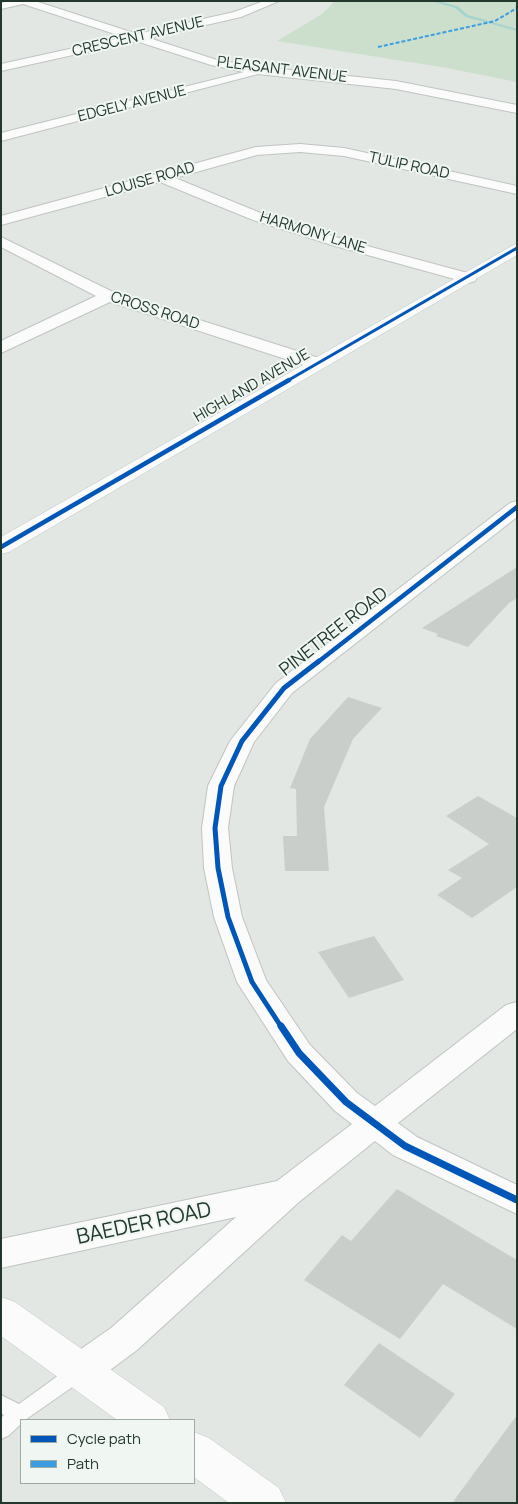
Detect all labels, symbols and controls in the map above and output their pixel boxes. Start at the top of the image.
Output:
street label: CRESCENT AVENUE [70,13,206,61]
street label: PLEASANT AVENUE [216,53,348,87]
street label: EDGELY AVENUE [76,82,188,126]
street label: TULIP ROAD [367,149,451,183]
street label: LOUISE ROAD [103,159,197,201]
street label: HARMONY LANE [258,208,368,258]
street label: CROSS ROAD [108,288,202,334]
street label: HIGHLAND AVENUE [191,346,313,426]
street label: PINETREE ROAD [276,583,392,681]
street label: BAEDER ROAD [74,1197,214,1251]
legend [20,1419,195,1484]
text: Cycle path [67,1428,141,1449]
text: Path [67,1453,99,1474]

